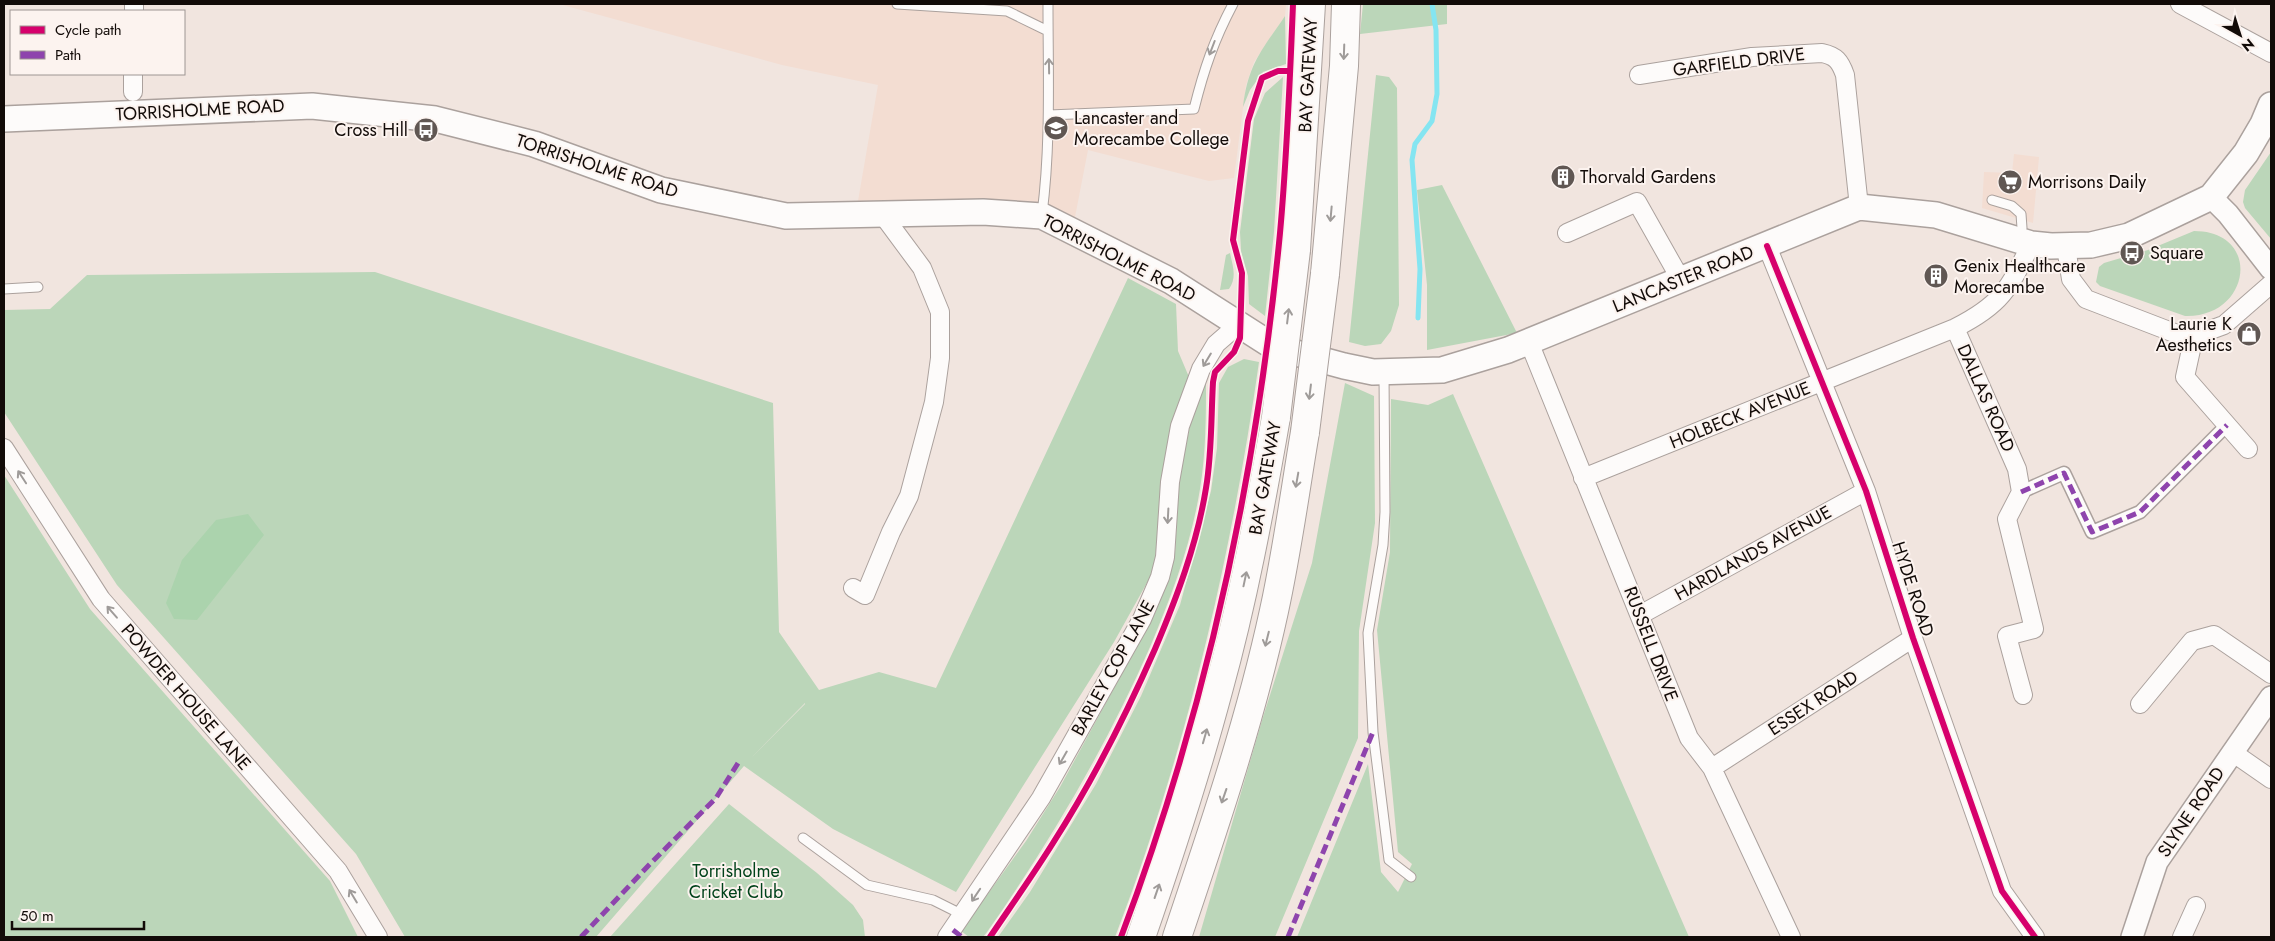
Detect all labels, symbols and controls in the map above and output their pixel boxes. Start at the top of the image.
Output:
legend [10,10,185,75]
north arrow [2215,10,2265,60]
street label: BAY GATEWAY [1292,16,1324,133]
text: Cycle path [55,19,122,41]
text: N [2238,34,2259,56]
one-way arrow [1207,39,1216,55]
street label: GARFIELD DRIVE [1671,41,1807,83]
text: Path [55,44,81,66]
one-way arrow [1340,44,1349,60]
one-way arrow [1045,58,1054,74]
street label: TORRISHOLME ROAD [115,93,285,127]
place label: Lancaster and Morecambe College [1074,105,1229,152]
school or university icon: Lancaster and Morecambe College [1043,115,1069,141]
place label: Cross Hill [334,117,408,143]
bus stop icon: Cross Hill [413,117,439,143]
street label: TORRISHOLME ROAD [513,128,681,204]
building icon: Thorvald Gardens [1550,164,1576,190]
place label: Thorvald Gardens [1580,164,1716,190]
supermarket icon: Morrisons Daily [1997,169,2023,195]
place label: Morrisons Daily [2028,169,2146,195]
one-way arrow [1326,206,1336,222]
street label: TORRISHOLME ROAD [1038,208,1200,308]
street label: LANCASTER ROAD [1609,239,1757,319]
bus stop icon: Square [2119,240,2145,266]
place label: Square [2150,240,2203,266]
place label: Genix Healthcare Morecambe [1954,253,2085,300]
building icon: Genix Healthcare Morecambe [1923,263,1949,289]
one-way arrow [1283,309,1293,325]
place label: Laurie K Aesthetics [2156,311,2233,358]
shop icon: Laurie K Aesthetics [2236,321,2262,347]
street label: DALLAS ROAD [1951,340,2021,456]
one-way arrow [1201,352,1211,366]
street label: HOLBECK AVENUE [1666,375,1814,455]
one-way arrow [1305,384,1315,400]
street label: BAY GATEWAY [1242,418,1288,537]
one-way arrow [17,470,27,484]
one-way arrow [1291,471,1301,487]
street label: HARDLANDS AVENUE [1670,499,1836,607]
one-way arrow [1164,508,1173,524]
street label: HYDE ROAD [1885,538,1941,640]
one-way arrow [1241,571,1250,587]
street label: RUSSELL DRIVE [1617,583,1685,705]
street label: BARLEY COP LANE [1065,595,1161,741]
one-way arrow [106,606,118,619]
street label: POWDER HOUSE LANE [115,618,257,776]
one-way arrow [1262,631,1271,647]
street label: ESSEX ROAD [1763,664,1863,742]
one-way arrow [1201,729,1211,745]
one-way arrow [1058,751,1068,765]
street label: SLYNE ROAD [2151,762,2231,862]
one-way arrow [1219,788,1229,804]
park label: Torrisholme Cricket Club [689,858,783,905]
one-way arrow [1152,883,1162,899]
one-way arrow [971,888,981,902]
one-way arrow [348,889,358,903]
scale bar [12,898,145,930]
text: 50 m [20,905,54,927]

